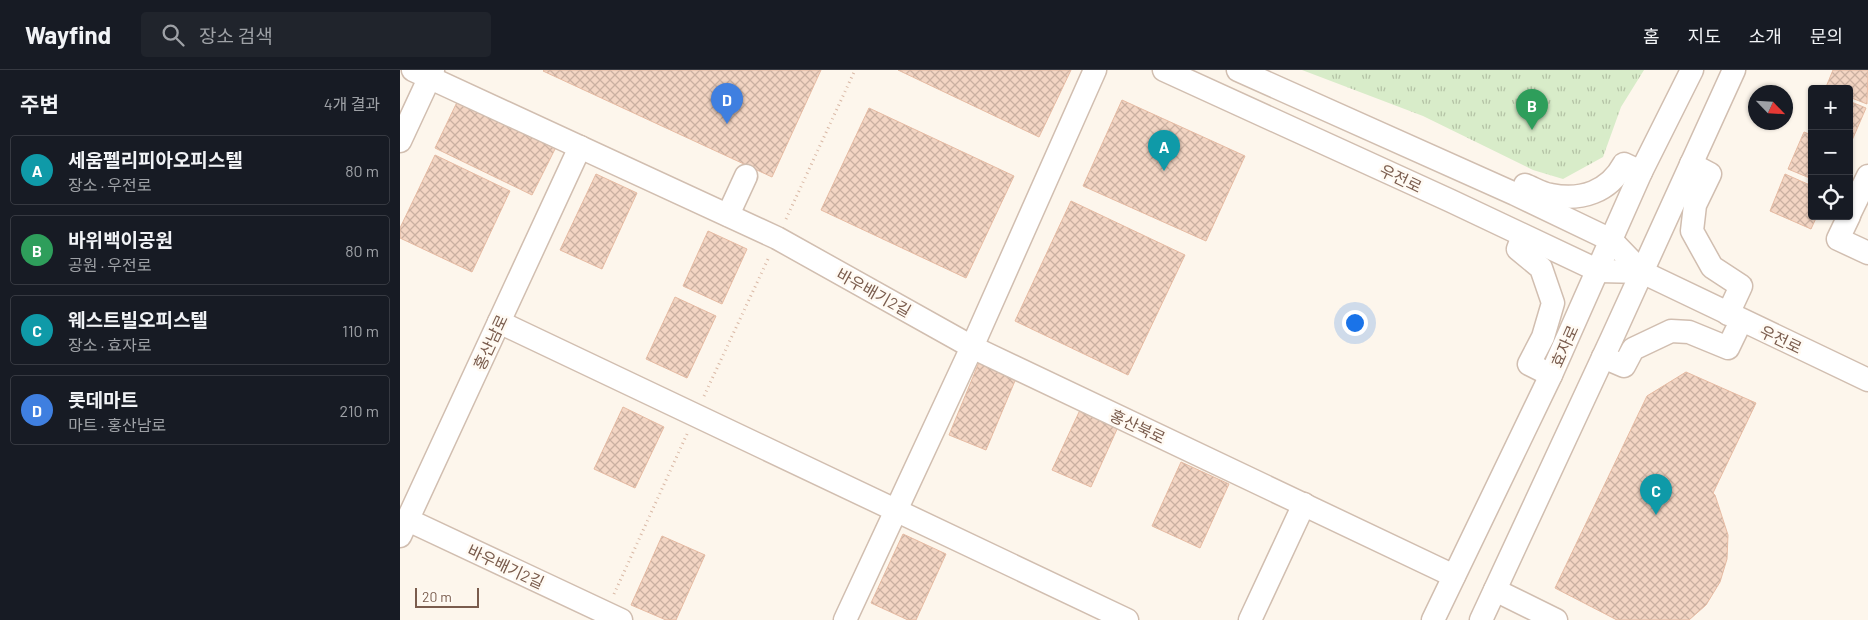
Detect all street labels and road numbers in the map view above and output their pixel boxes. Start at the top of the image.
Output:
street label: 우전로 [1377,160,1425,196]
street label: 바우배기2길 [833,264,915,320]
street label: 홍산남로 [469,311,511,373]
street label: 우전로 [1757,321,1805,357]
street label: 효자로 [1546,322,1582,370]
street label: 홍산북로 [1107,405,1169,447]
street label: 바우배기2길 [465,540,547,592]

